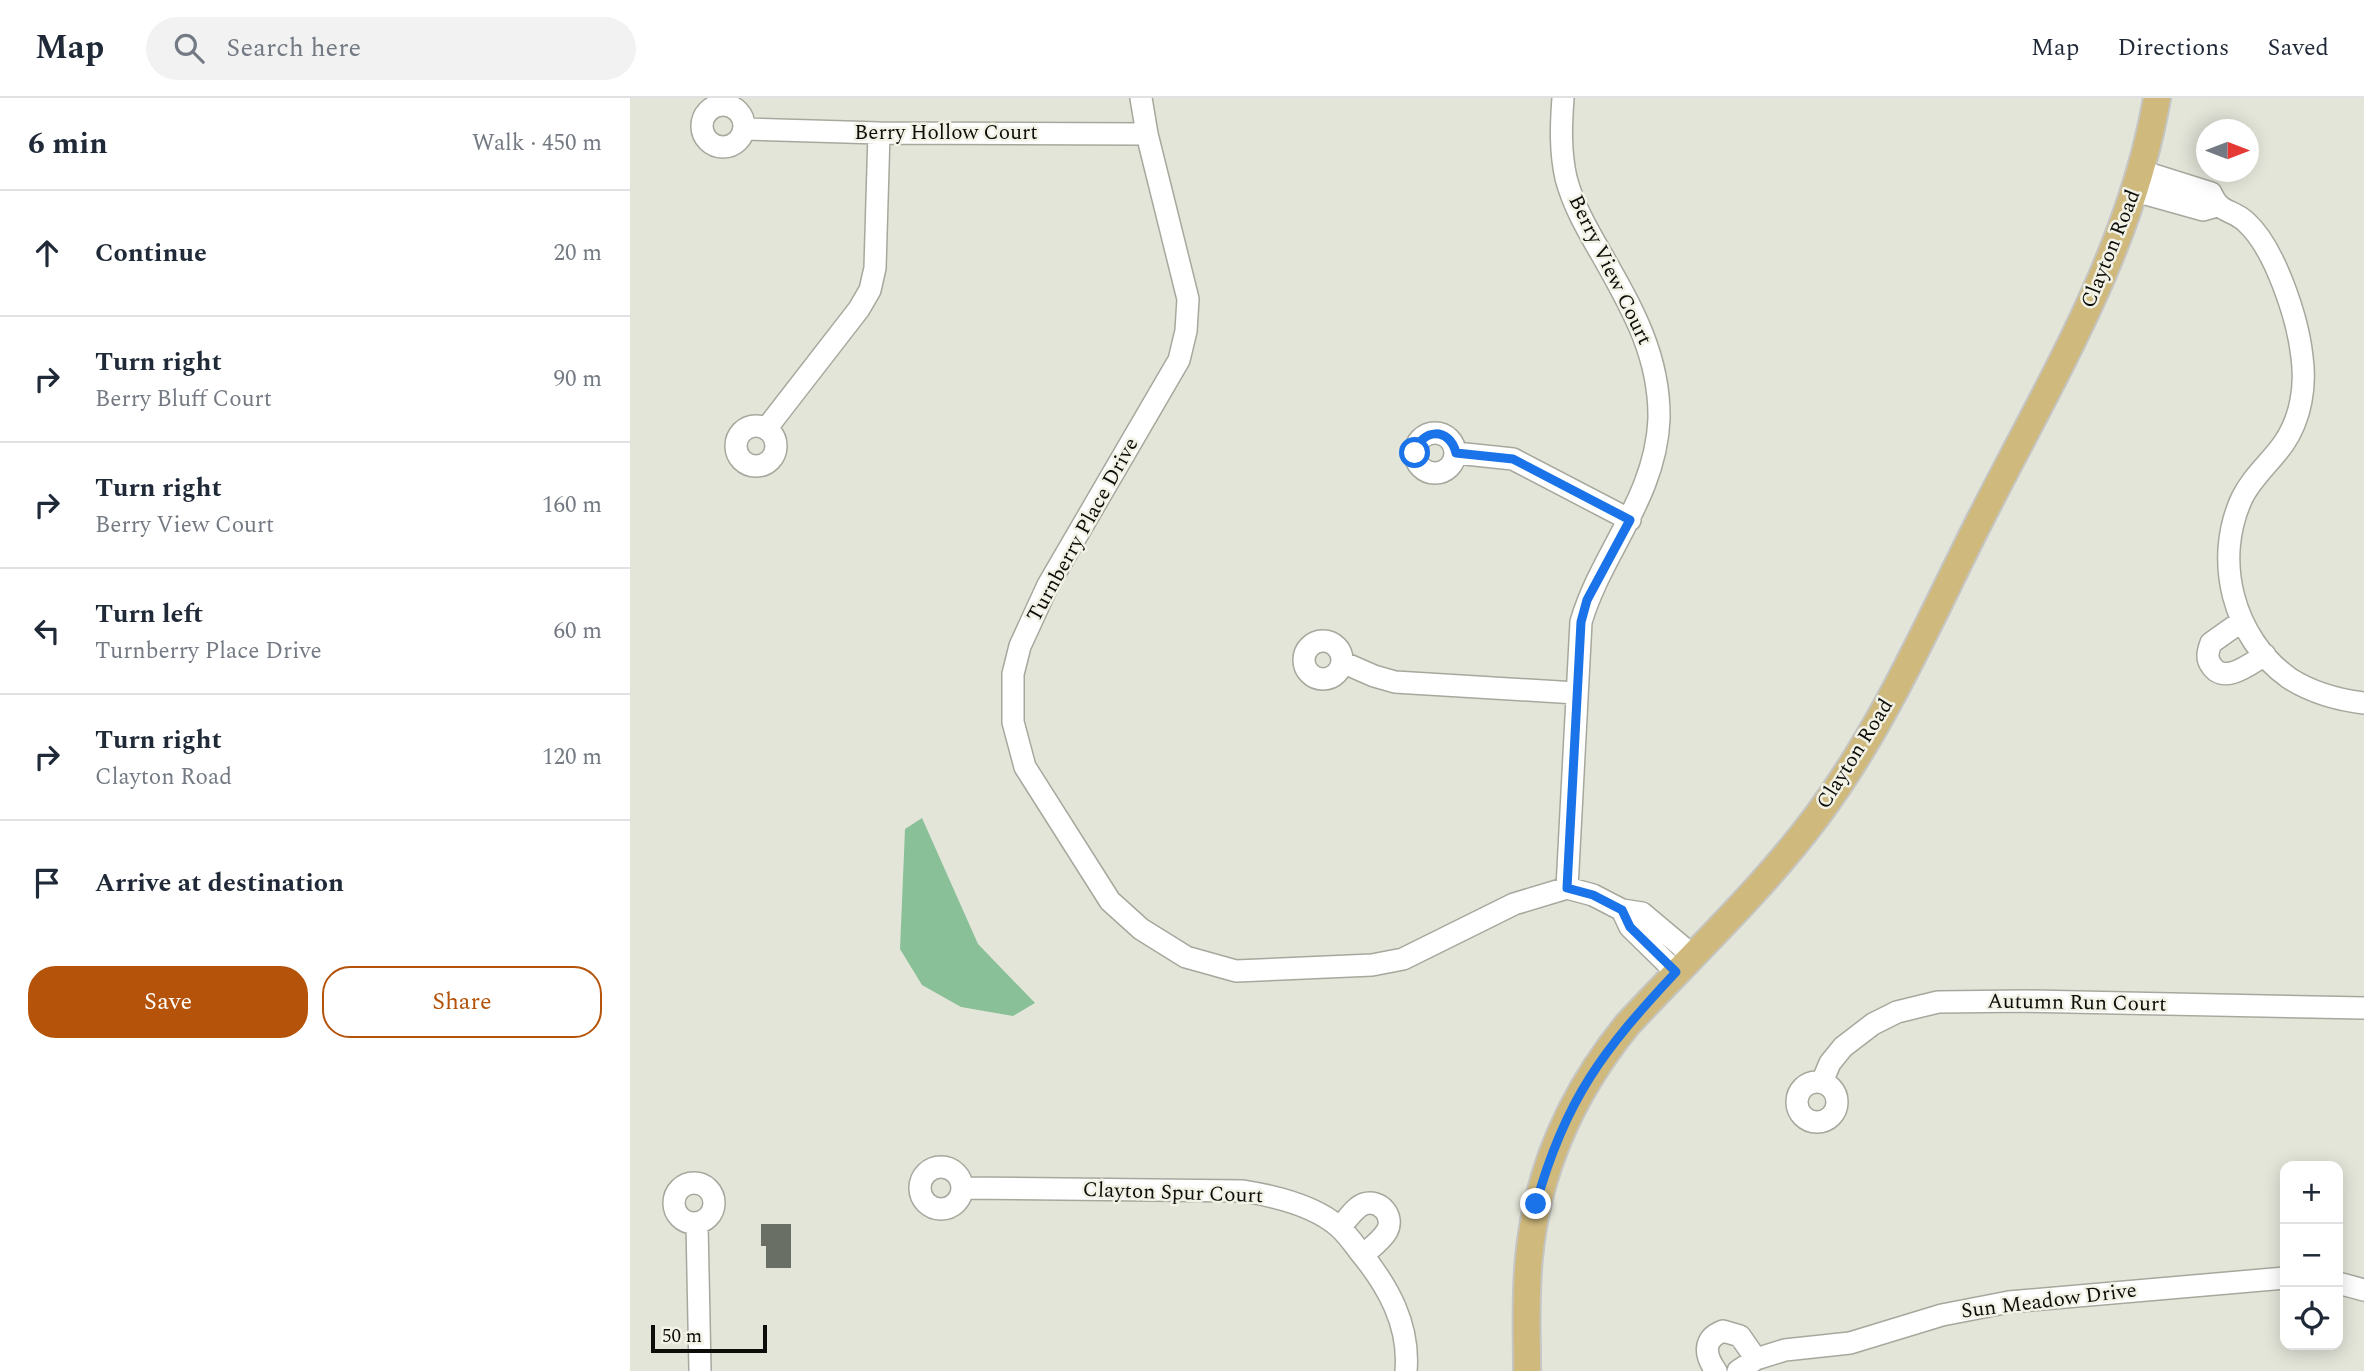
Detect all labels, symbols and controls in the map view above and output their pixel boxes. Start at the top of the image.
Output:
search box [146,17,636,80]
text: Map [35,23,104,73]
text: Search here [226,28,361,68]
icon: search [170,29,208,67]
text: Map [2031,30,2079,66]
text: Directions [2117,30,2229,66]
text: Saved [2267,30,2329,66]
street label: Berry Hollow Court [854,117,1038,149]
north arrow [2196,119,2259,182]
text: 6 min [28,121,108,167]
text: Walk · 450 m [472,126,602,161]
street label: Clayton Road [2073,185,2149,313]
street label: Berry View Court [1560,189,1660,351]
text: Continue [95,233,207,273]
icon: ahead [28,234,66,272]
text: 20 m [553,236,602,271]
text: Turn right [95,342,222,382]
icon: right [28,360,66,398]
text: 90 m [553,362,602,397]
text: Berry Bluff Court [95,382,272,417]
street label: Turnberry Place Drive [1019,432,1147,628]
route start [1399,437,1430,468]
text: Turn right [95,468,222,508]
icon: right [28,486,66,524]
text: 160 m [542,488,602,523]
text: Berry View Court [95,508,274,543]
text: Turn left [95,594,203,634]
icon: left [28,612,66,650]
text: 60 m [553,614,602,649]
text: Turnberry Place Drive [95,634,322,669]
street label: Clayton Road [1808,692,1902,816]
text: Turn right [95,720,222,760]
icon: right [28,738,66,776]
text: 120 m [542,740,602,775]
text: Clayton Road [95,760,232,795]
text: Arrive at destination [95,863,344,903]
icon: arrive [28,864,66,902]
button: Save [28,966,308,1038]
button: Share [322,966,602,1038]
street label: Autumn Run Court [1987,985,2167,1021]
map controls [2280,1161,2343,1350]
button: + [2280,1161,2343,1224]
street label: Clayton Spur Court [1082,1174,1264,1212]
route end [1520,1188,1551,1219]
button: − [2280,1224,2343,1287]
street label: Sun Meadow Drive [1959,1274,2139,1328]
button: locate [2280,1287,2343,1350]
scale bar [651,1322,766,1354]
text: 50 m [662,1322,702,1351]

